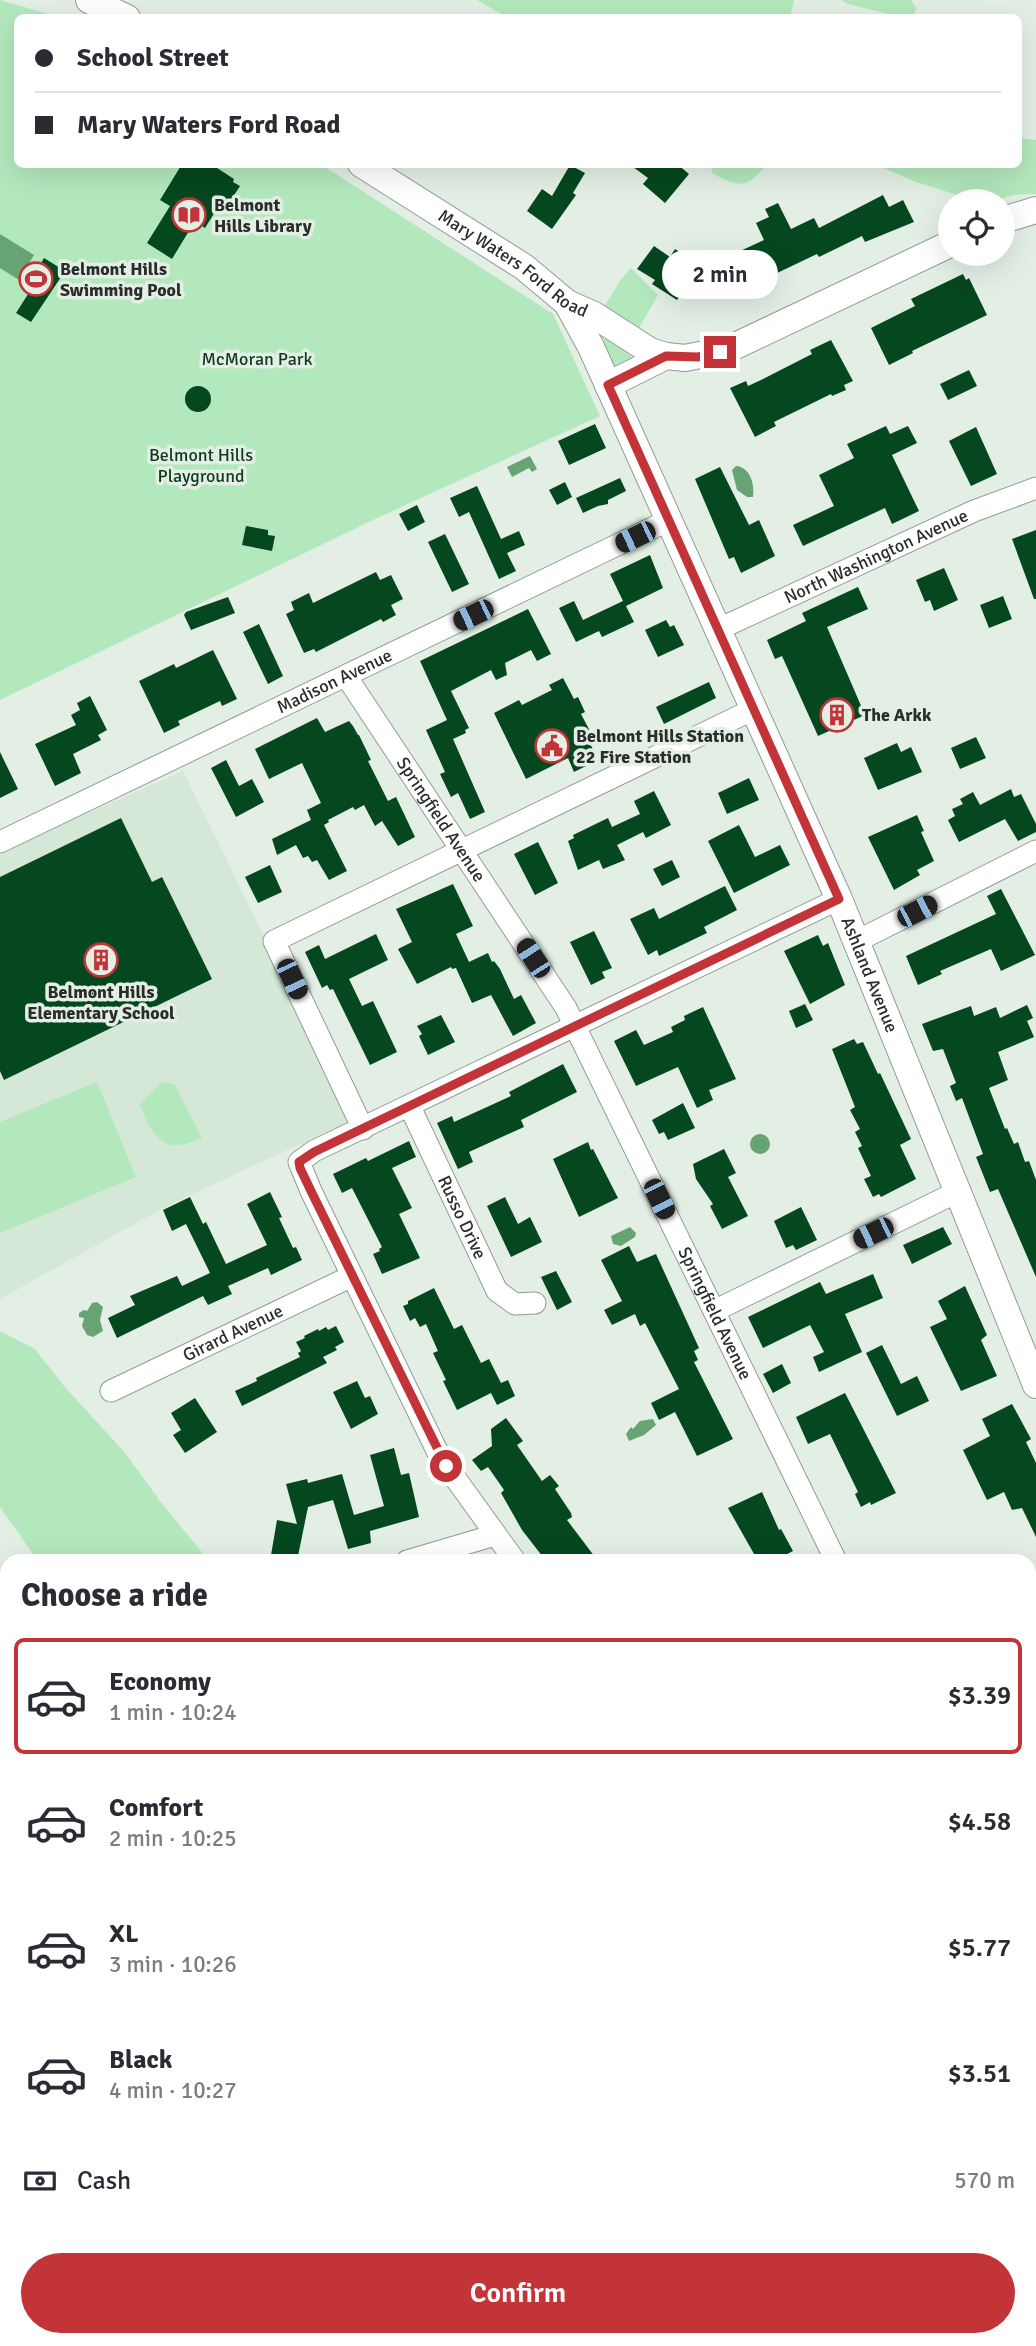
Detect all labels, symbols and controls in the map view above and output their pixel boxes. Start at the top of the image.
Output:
text: School Street [77,42,229,74]
text: Mary Waters Ford Road [77,109,340,141]
map controls [938,189,1015,266]
button: locate [938,189,1015,266]
place label: Belmont Hills Library [214,194,312,237]
library icon: Belmont Hills Library [170,196,208,234]
street label: Mary Waters Ford Road [434,205,591,322]
callout: 2 min [662,250,778,300]
place label: Belmont Hills Swimming Pool [60,258,182,301]
sports icon: Belmont Hills Swimming Pool [17,260,55,298]
text: 2 min [692,260,748,289]
route end [704,336,736,368]
park label: McMoran Park [202,348,312,370]
park label: Belmont Hills Playground [149,444,253,487]
street label: North Washington Avenue [781,504,971,608]
car [612,518,659,556]
car [450,596,497,634]
street label: Madison Avenue [273,644,396,718]
building icon: The Arkk [818,696,856,734]
place label: The Arkk [862,704,932,726]
place label: Belmont Hills Station 22 Fire Station [576,725,744,768]
public building icon: Belmont Hills Station 22 Fire Station [533,727,571,765]
street label: Springfield Avenue [392,753,490,886]
car [894,892,941,930]
street label: Ashland Avenue [836,914,903,1036]
car [513,935,554,981]
building icon: Belmont Hills Elementary School [82,941,120,979]
car [274,956,311,1002]
place label: Belmont Hills Elementary School [27,981,175,1024]
street label: Russo Drive [433,1172,491,1263]
car [641,1176,678,1222]
car [850,1214,897,1252]
street label: Springfield Avenue [673,1243,757,1383]
street label: Girard Avenue [179,1300,287,1366]
route start [430,1450,462,1482]
text: Choose a ride [21,1576,208,1615]
icon: car [25,1665,88,1728]
text: Economy [109,1666,211,1698]
text: $3.39 [948,1680,1011,1712]
text: 1 min · 10:24 [109,1698,237,1727]
icon: car [25,1791,88,1854]
text: Comfort [109,1792,203,1824]
text: $4.58 [948,1806,1011,1838]
text: 2 min · 10:25 [109,1824,237,1853]
icon: car [25,1917,88,1980]
text: XL [109,1918,139,1950]
text: $5.77 [948,1932,1011,1964]
text: 3 min · 10:26 [109,1950,237,1979]
icon: car [25,2043,88,2106]
text: Black [109,2044,172,2076]
text: $3.51 [948,2058,1011,2090]
text: 4 min · 10:27 [109,2076,237,2105]
icon: cash [21,2162,59,2200]
text: Cash [77,2165,131,2197]
text: 570 m [954,2166,1015,2195]
button: Confirm [21,2253,1015,2333]

